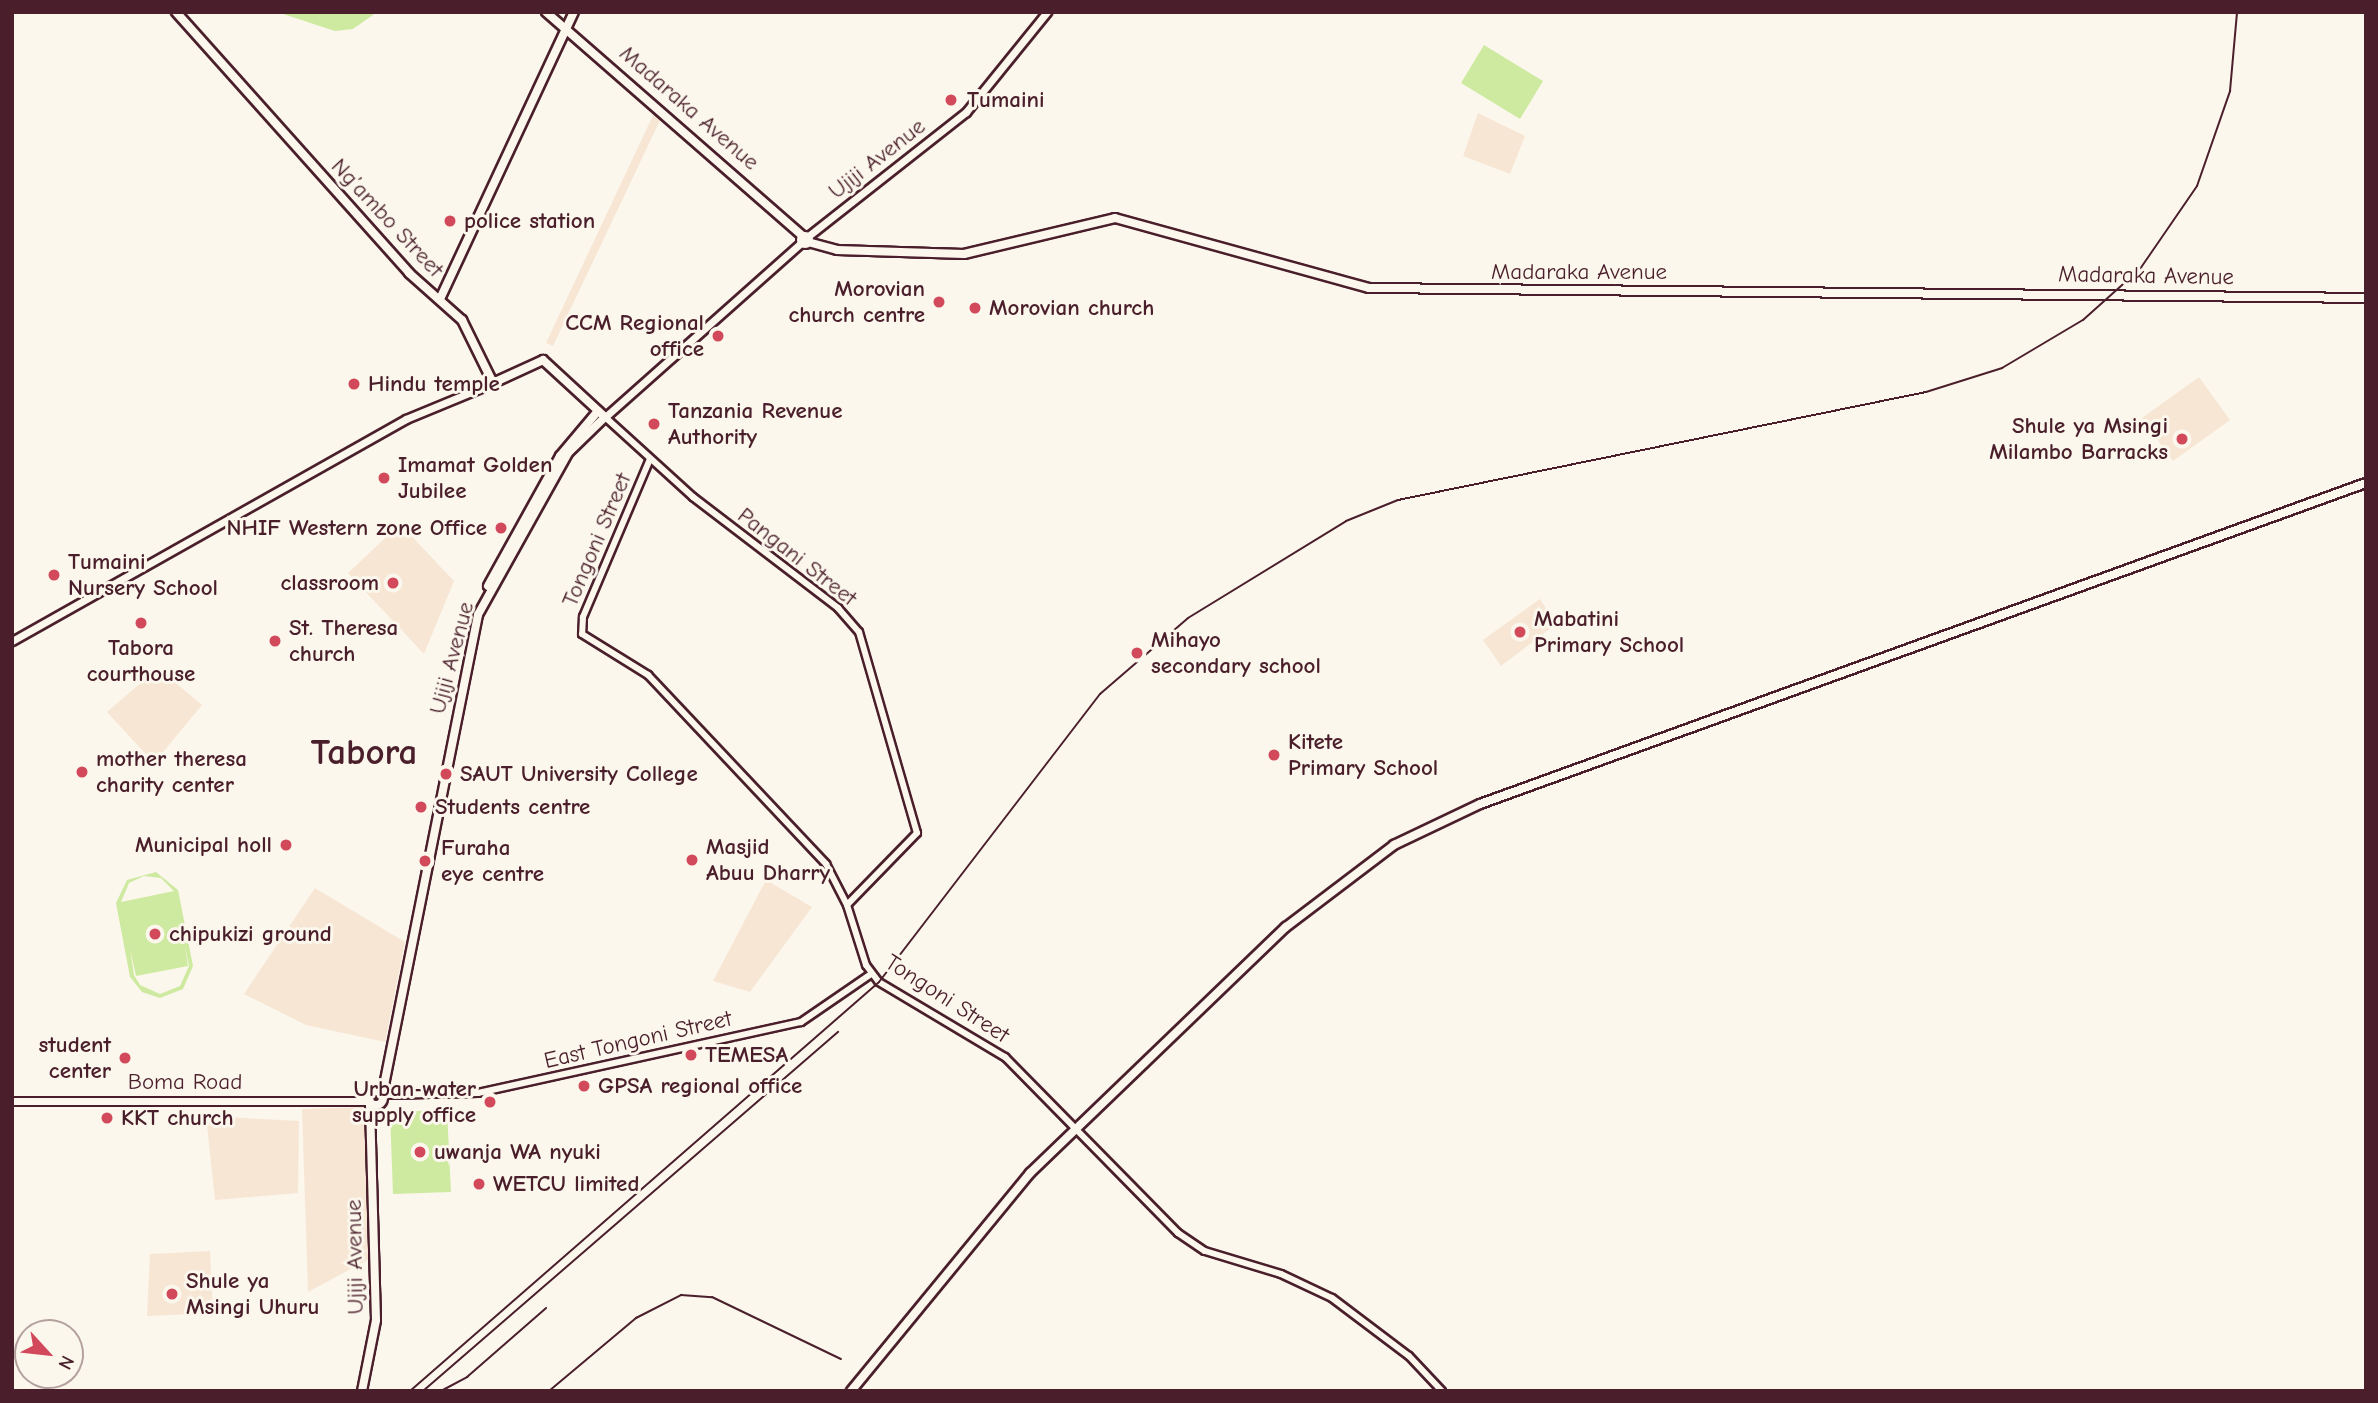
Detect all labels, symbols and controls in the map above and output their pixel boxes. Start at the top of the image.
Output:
street label: Madaraka Avenue [614,40,764,176]
place label: Tumaini [967,86,1045,114]
marker: Tumaini [941,90,961,110]
street label: Ujiji Avenue [823,113,931,205]
street label: Ng’ambo Street [325,153,449,283]
place label: police station [464,207,595,235]
marker: police station [442,213,458,229]
street label: Madaraka Avenue [1491,258,1667,286]
street label: Madaraka Avenue [2058,261,2234,291]
place label: Morovian church centre [788,275,925,329]
marker: Morovian church centre [931,294,947,310]
place label: Morovian church [989,294,1154,322]
marker: Morovian church [967,300,983,316]
place label: CCM Regional office [565,309,704,363]
marker: CCM Regional office [710,328,726,344]
place label: Hindu temple [368,370,500,398]
marker: Hindu temple [346,376,362,392]
place label: Tanzania Revenue Authority [668,397,843,451]
place label: Shule ya Msingi Milambo Barracks [1989,412,2168,466]
marker: Tanzania Revenue Authority [646,416,662,432]
marker: Shule ya Msingi Milambo Barracks [2174,431,2190,447]
place label: Imamat Golden Jubilee [398,451,552,505]
street label: Tongoni Street [556,469,638,611]
marker: Imamat Golden Jubilee [376,470,392,486]
street label: Pangani Street [732,502,862,612]
place label: NHIF Western zone Office [227,514,487,542]
marker: NHIF Western zone Office [493,520,509,536]
place label: Tumaini Nursery School [68,548,218,602]
marker: Tumaini Nursery School [46,567,62,583]
place label: classroom [280,569,379,597]
marker: classroom [385,575,401,591]
street label: Ujiji Avenue [424,599,480,717]
place label: Mabatini Primary School [1534,605,1684,659]
place label: St. Theresa church [289,614,398,668]
marker: Tabora courthouse [133,615,149,631]
marker: Mabatini Primary School [1512,624,1528,640]
place label: Mihayo secondary school [1151,626,1321,680]
marker: St. Theresa church [267,633,283,649]
place label: Tabora courthouse [87,634,195,688]
marker: Mihayo secondary school [1129,645,1145,661]
place label: Kitete Primary School [1288,728,1438,782]
district label: Tabora [311,730,417,774]
place label: mother theresa charity center [96,745,247,799]
marker: Kitete Primary School [1266,747,1282,763]
place label: SAUT University College [460,760,698,788]
marker: mother theresa charity center [74,764,90,780]
marker: SAUT University College [438,766,454,782]
place label: Students centre [435,793,590,821]
marker: Students centre [413,799,429,815]
place label: Municipal holl [135,831,272,859]
place label: Masjid Abuu Dharry [706,833,830,887]
place label: Furaha eye centre [441,834,544,888]
marker: Municipal holl [278,837,294,853]
marker: Furaha eye centre [415,851,435,871]
marker: Masjid Abuu Dharry [684,852,700,868]
place label: chipukizi ground [169,920,332,948]
marker: chipukizi ground [147,926,163,942]
street label: Tongoni Street [880,949,1014,1049]
street label: East Tongoni Street [541,1005,735,1075]
place label: student center [38,1031,111,1085]
place label: TEMESA [705,1041,788,1069]
marker: TEMESA [683,1047,699,1063]
marker: student center [117,1050,133,1066]
street label: Boma Road [128,1068,242,1096]
place label: GPSA regional office [598,1072,802,1100]
place label: Urban water supply office [352,1075,476,1129]
marker: GPSA regional office [576,1078,592,1094]
marker: Urban water supply office [482,1094,498,1110]
place label: KKT church [121,1104,234,1132]
marker: KKT church [99,1110,115,1126]
place label: uwanja WA nyuki [434,1138,601,1166]
marker: uwanja WA nyuki [412,1144,428,1160]
place label: WETCU limited [493,1170,639,1198]
marker: WETCU limited [471,1176,487,1192]
street label: Ujiji Avenue [340,1199,370,1315]
place label: Shule ya Msingi Uhuru [186,1267,319,1321]
marker: Shule ya Msingi Uhuru [164,1286,180,1302]
north arrow [14,1319,84,1389]
text: N [53,1352,79,1373]

